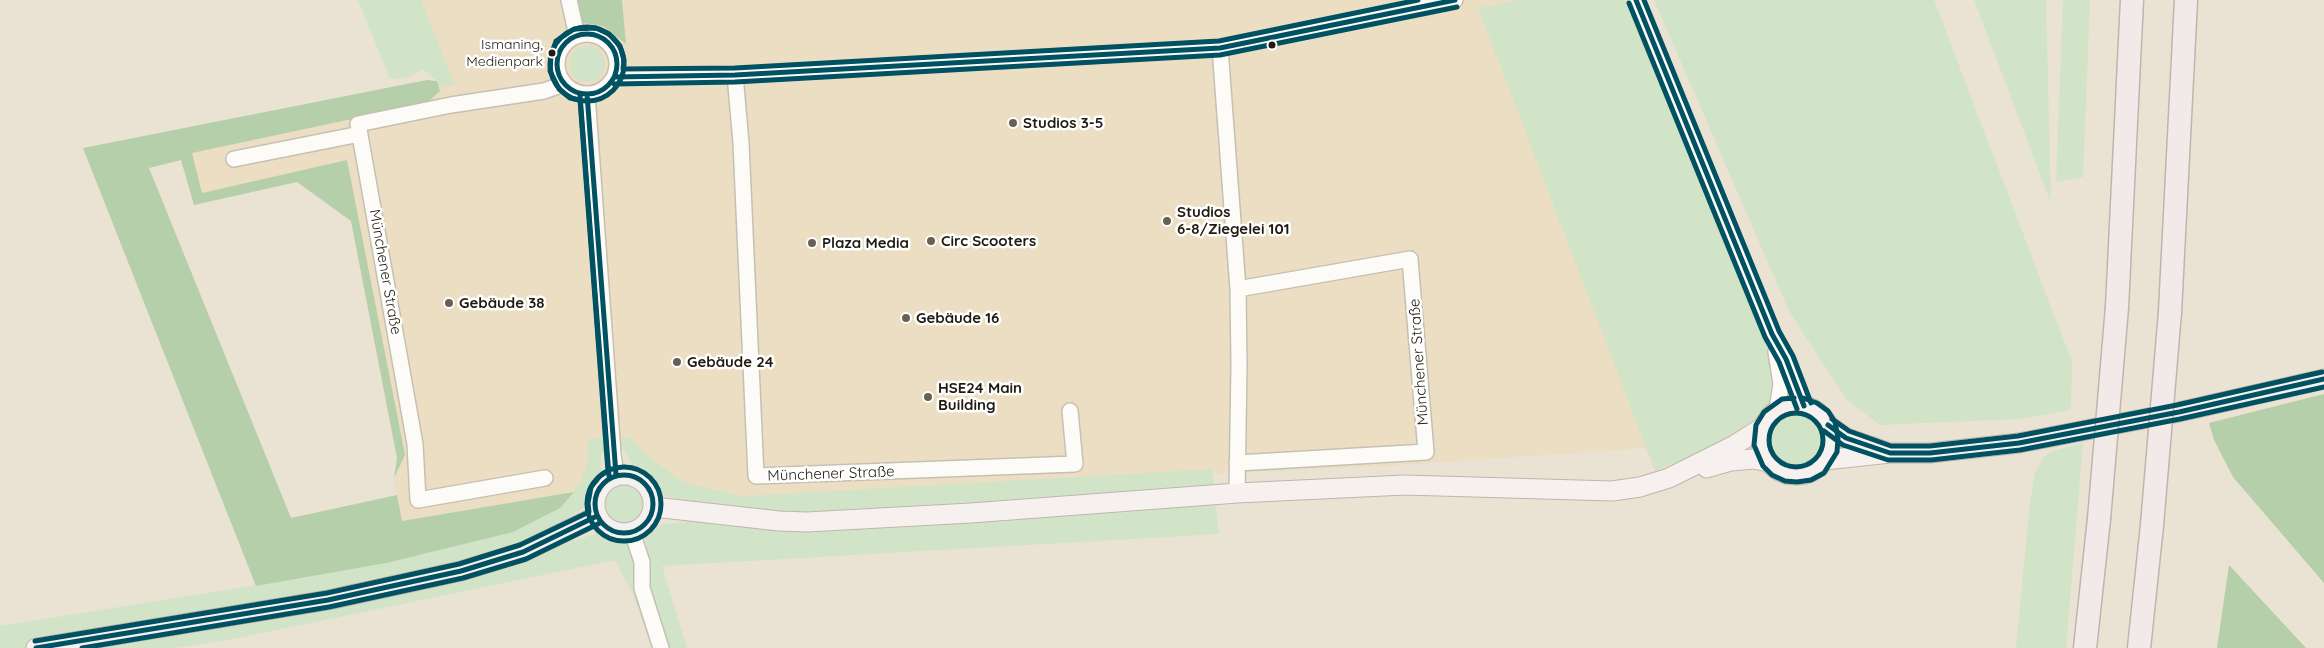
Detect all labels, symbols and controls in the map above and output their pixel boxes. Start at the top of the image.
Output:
place label: Ismaning, Medienpark [466,37,543,70]
unlabelled marker [1267,40,1277,50]
marker: Ismaning, Medienpark [547,48,557,58]
place label: Studios 3-5 [1023,114,1103,132]
marker: Studios 3-5 [1007,117,1019,129]
place label: Studios 6-8/Ziegelei 101 [1177,203,1289,238]
street label: Münchener Straße [365,208,405,336]
marker: Studios 6-8/Ziegelei 101 [1161,215,1173,227]
place label: Circ Scooters [941,232,1036,250]
place label: Plaza Media [822,234,909,252]
marker: Circ Scooters [925,235,937,247]
marker: Plaza Media [806,237,818,249]
place label: Gebäude 38 [459,294,545,312]
marker: Gebäude 38 [443,297,455,309]
street label: Münchener Straße [1406,298,1432,426]
place label: Gebäude 16 [916,309,999,327]
marker: Gebäude 16 [900,312,912,324]
place label: Gebäude 24 [687,353,774,371]
marker: Gebäude 24 [671,356,683,368]
place label: HSE24 Main Building [938,379,1022,414]
marker: HSE24 Main Building [922,391,934,403]
street label: Münchener Straße [767,463,895,485]

